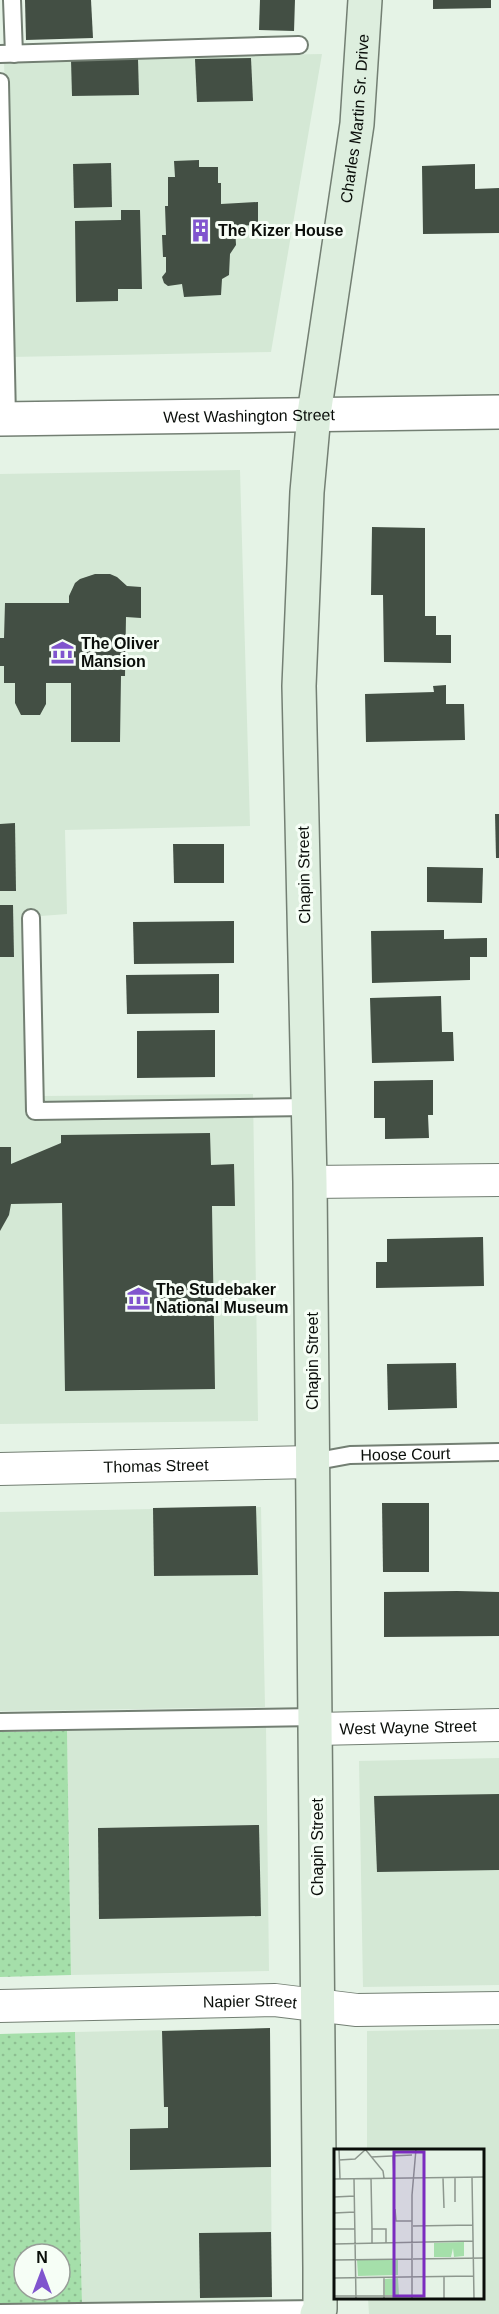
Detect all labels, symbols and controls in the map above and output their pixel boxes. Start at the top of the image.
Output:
street label: Charles Martin Sr. Drive [337,33,371,204]
building icon: The Kizer House [187,217,213,243]
place label: The Kizer House [218,222,343,239]
street label: West Washington Street [163,406,336,425]
place label: The Oliver Mansion [81,635,159,670]
museum icon: The Oliver Mansion [50,639,76,665]
street label: Chapin Street [295,825,313,924]
place label: The Studebaker National Museum [156,1281,288,1316]
museum icon: The Studebaker National Museum [125,1285,151,1311]
street label: Chapin Street [304,1312,321,1410]
street label: Hoose Court [360,1444,451,1463]
street label: Thomas Street [103,1456,209,1475]
street label: West Wayne Street [339,1717,477,1737]
street label: Chapin Street [309,1798,326,1896]
street label: Napier Street [203,1991,299,2011]
inset map [334,2149,484,2299]
north arrow [12,2242,72,2302]
text: N [36,2249,48,2266]

